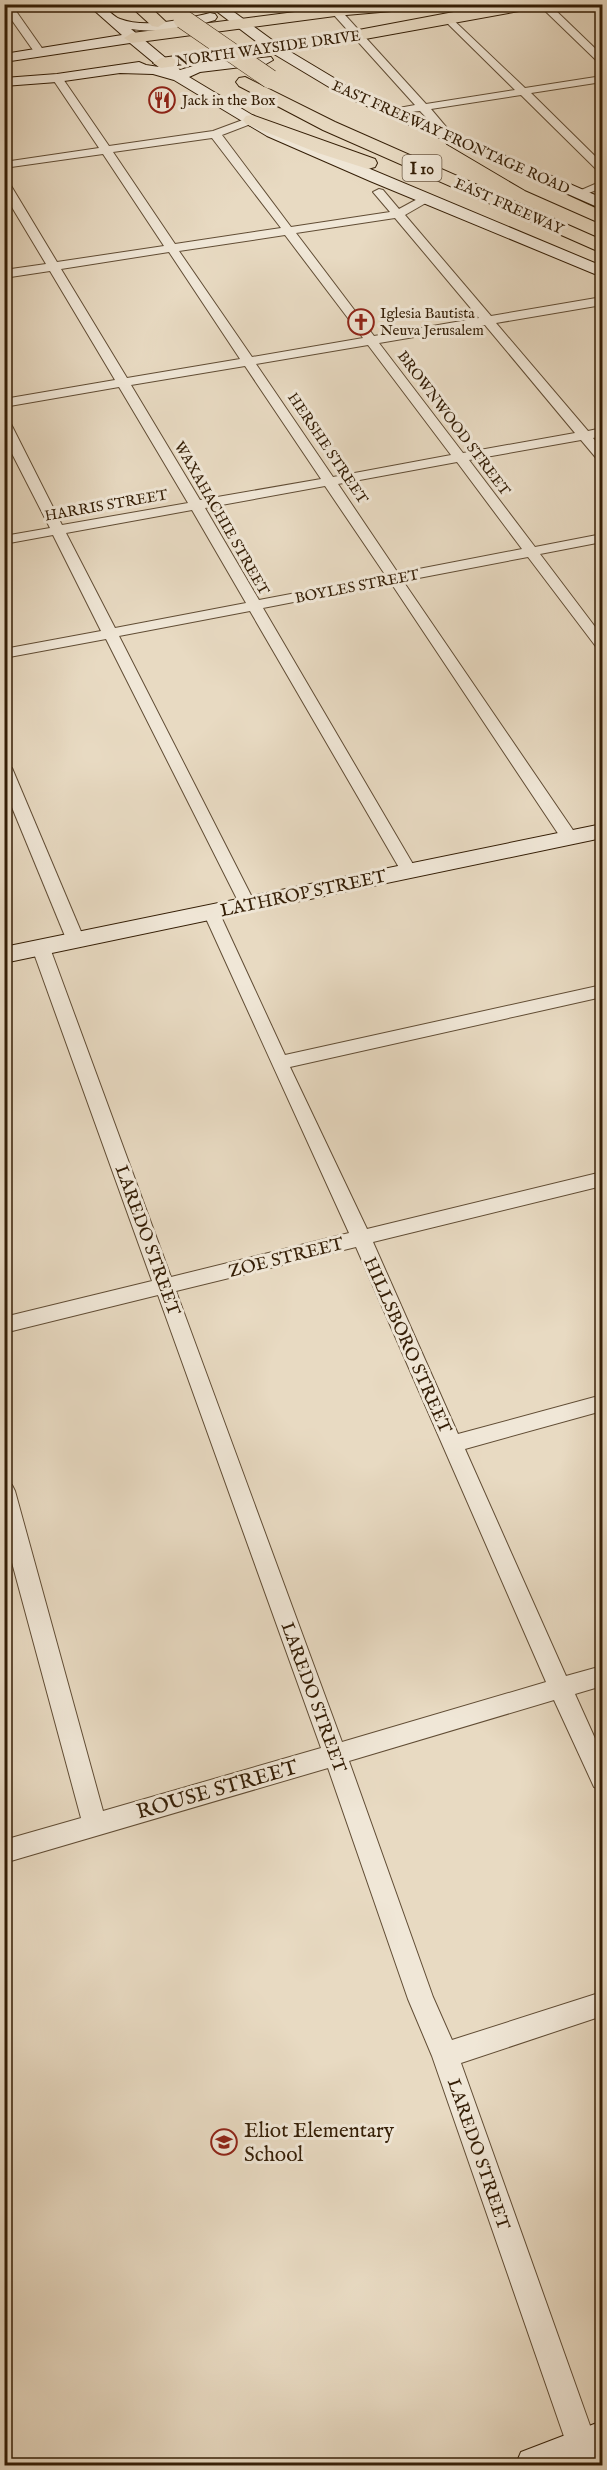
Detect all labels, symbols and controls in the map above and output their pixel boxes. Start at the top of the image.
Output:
street label: NORTH WAYSIDE DRIVE [174,26,362,71]
street label: EAST FREEWAY FRONTAGE ROAD [329,76,573,199]
restaurant icon: Jack in the Box [147,85,177,115]
place label: Jack in the Box [180,91,276,110]
road number: I 10 [402,155,442,181]
street label: EAST FREEWAY [451,174,567,239]
place label: Iglesia Bautista Neuva Jerusalem [380,304,484,340]
church icon: Iglesia Bautista Neuva Jerusalem [346,307,376,337]
street label: BROWNWOOD STREET [393,347,514,499]
street label: HERSHE STREET [283,389,372,508]
street label: WAXAHACHIE STREET [170,438,273,599]
street label: HARRIS STREET [43,485,169,526]
street label: BOYLES STREET [293,565,421,608]
street label: LATHROP STREET [218,866,389,923]
street label: LAREDO STREET [109,1162,184,1319]
street label: ZOE STREET [226,1233,346,1284]
street label: HILLSBORO STREET [357,1254,456,1437]
street label: LAREDO STREET [275,1619,350,1776]
street label: ROUSE STREET [134,1754,302,1826]
street label: LAREDO STREET [441,2076,514,2233]
place label: Eliot Elementary School [244,2118,395,2169]
school or university icon: Eliot Elementary School [209,2127,239,2157]

